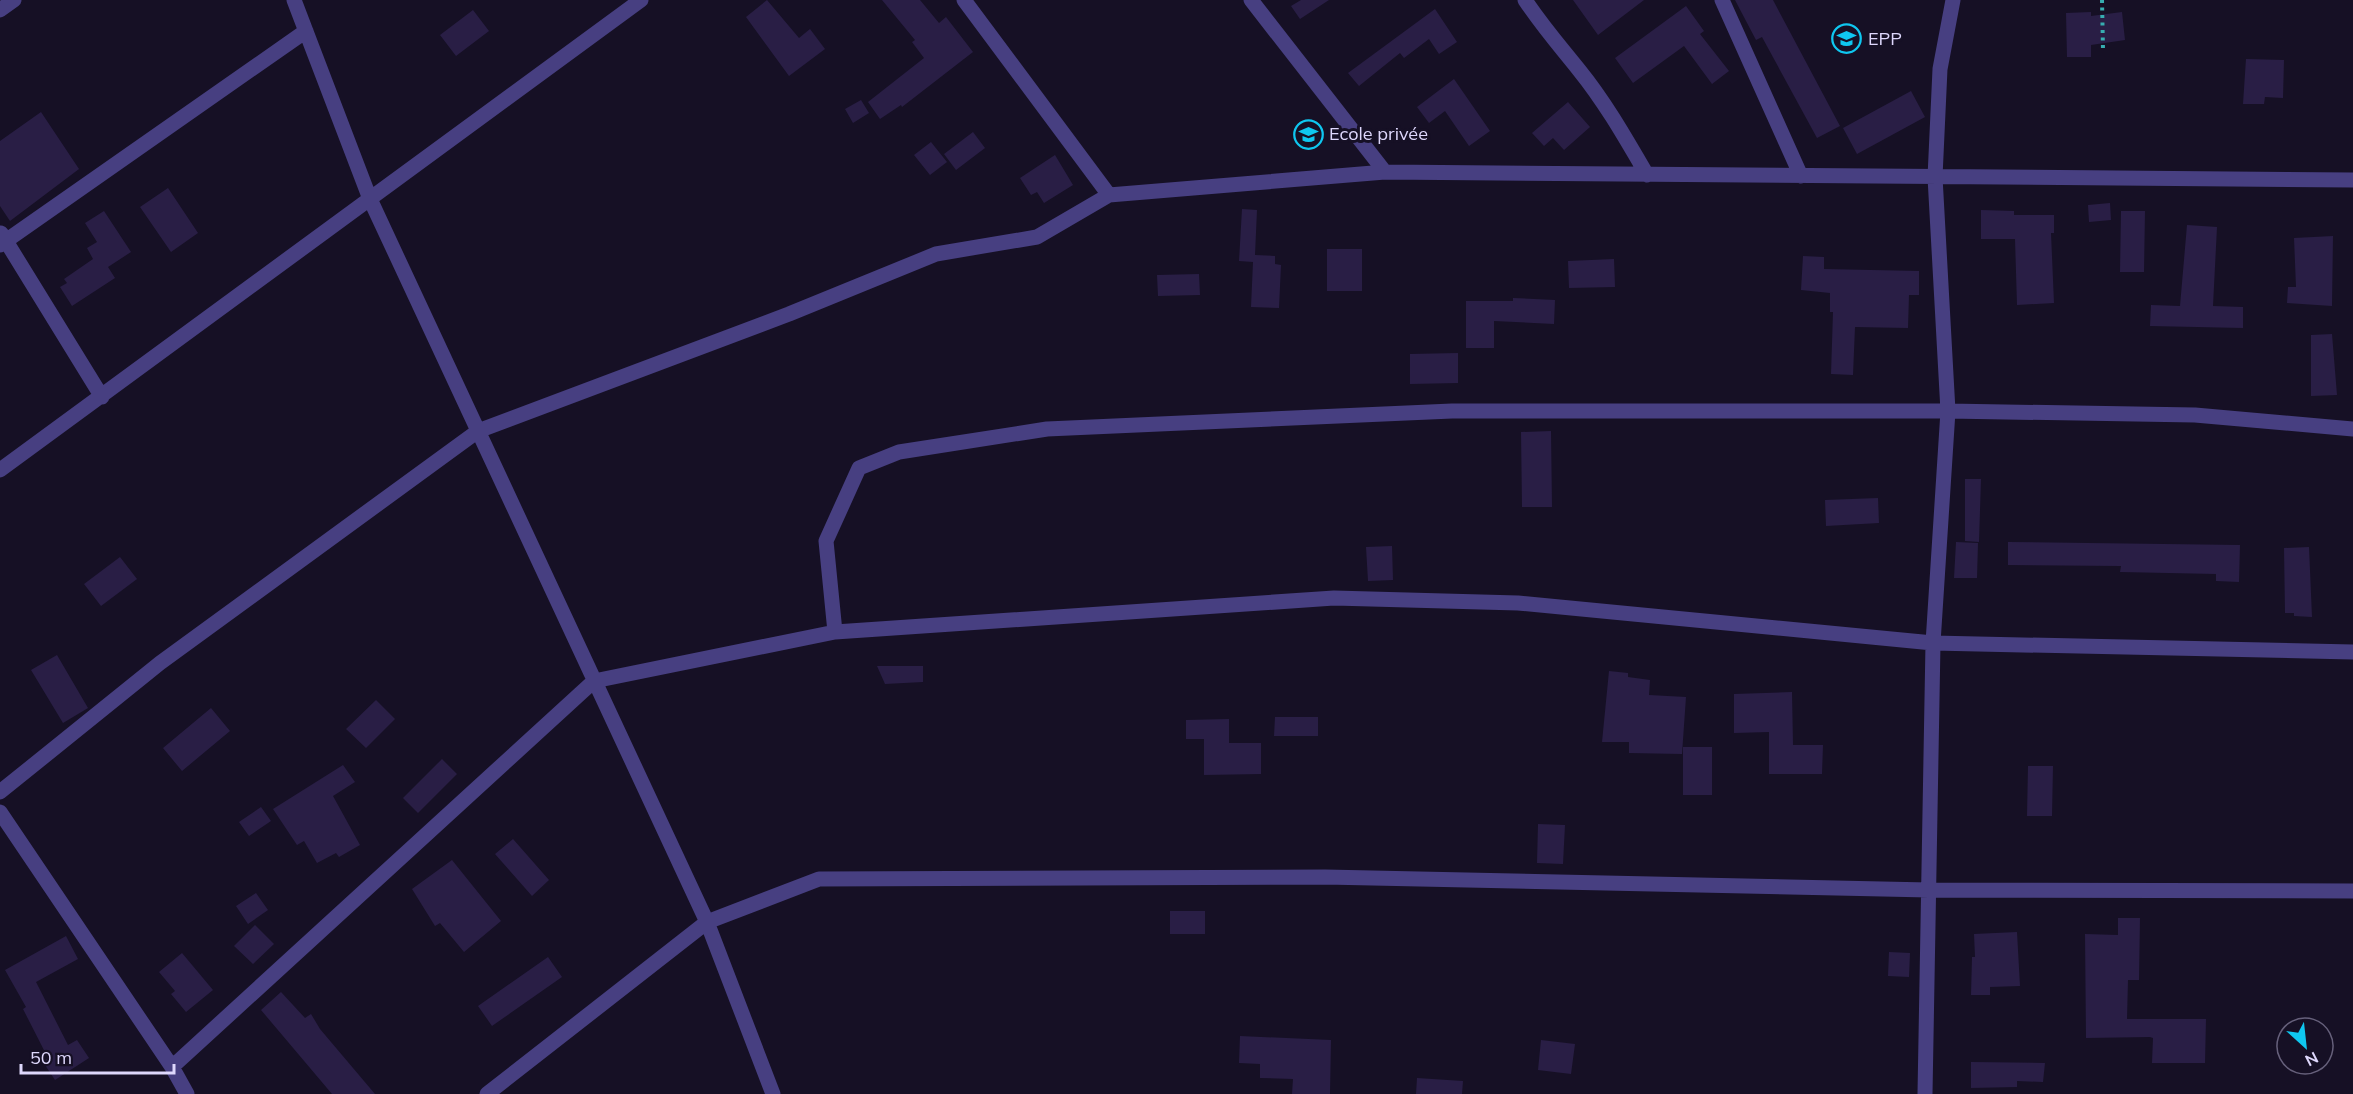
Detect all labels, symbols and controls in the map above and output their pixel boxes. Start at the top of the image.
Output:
school or university icon: EPP [1831,23,1863,55]
place label: EPP [1868,27,1902,50]
school or university icon: Ecole privée [1292,118,1324,150]
place label: Ecole privée [1329,122,1428,145]
north arrow [2275,1016,2335,1076]
scale bar [21,1037,174,1075]
text: 50 m [30,1046,72,1069]
text: N [2302,1048,2322,1071]

